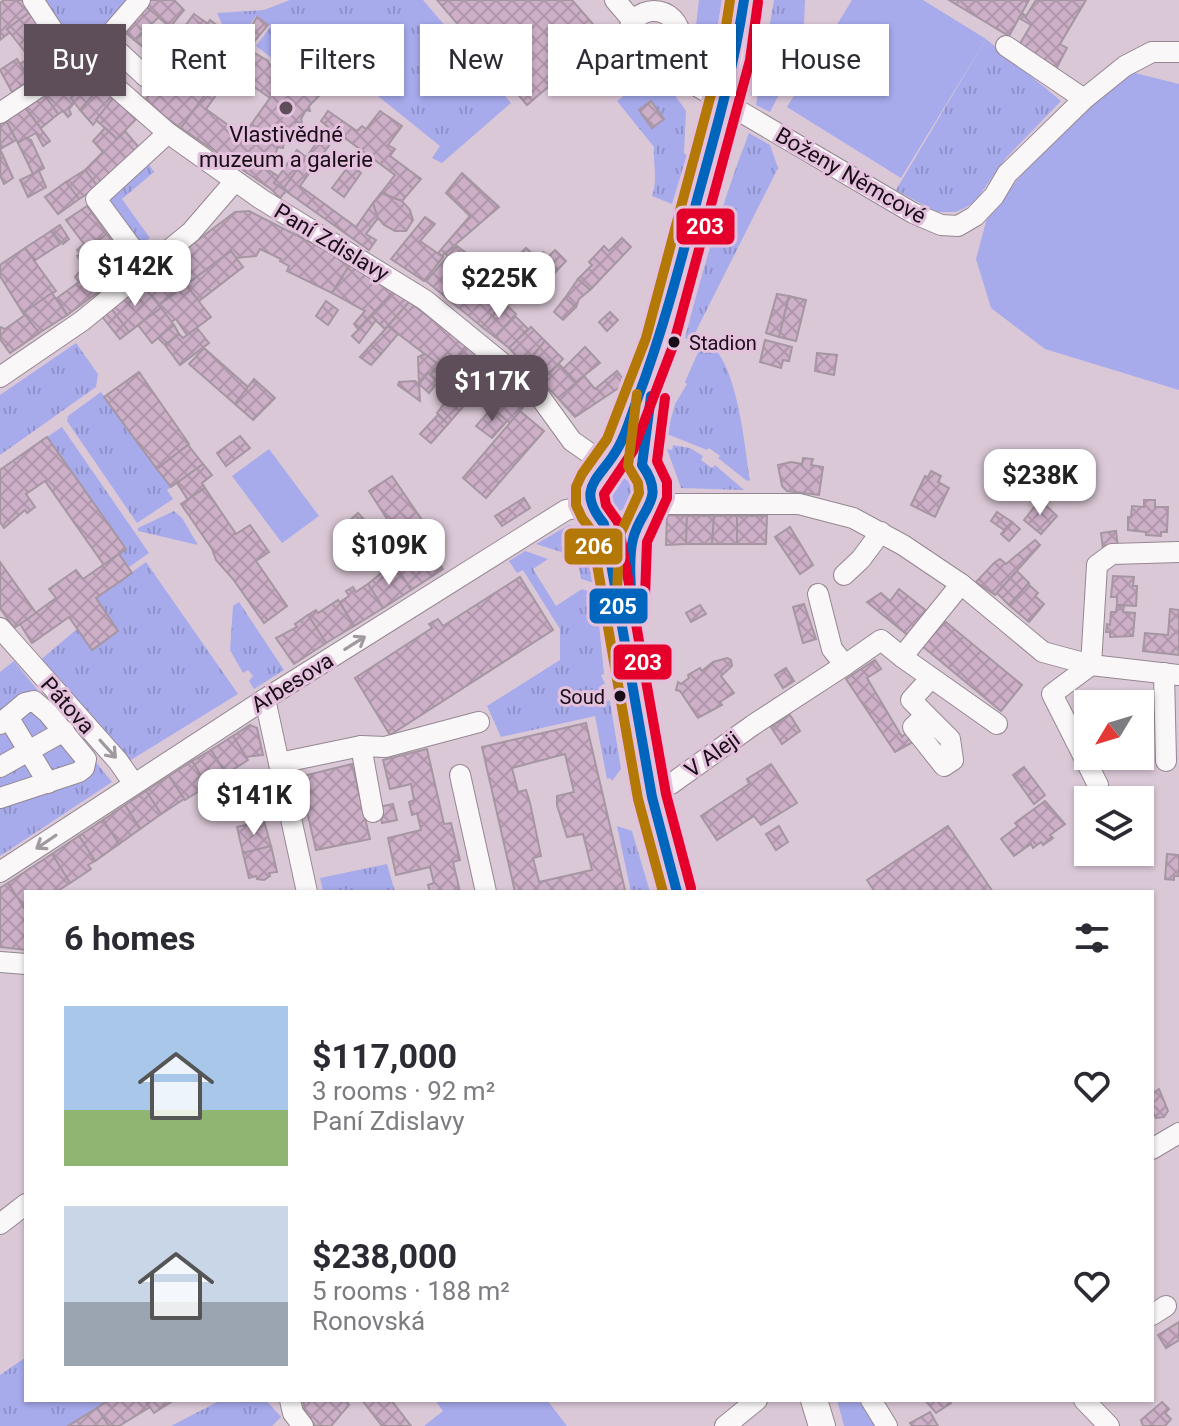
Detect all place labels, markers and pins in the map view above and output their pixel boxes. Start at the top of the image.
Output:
marker: Vlastivědné muzeum a galerie [277,99,295,117]
place label: Vlastivědné muzeum a galerie [199,122,373,172]
pin: $142K [79,240,191,308]
pin: $225K [443,252,555,320]
place label: Stadion [689,331,757,355]
marker: Stadion [666,334,682,350]
pin: $117K [436,355,548,423]
pin: $238K [984,449,1096,517]
pin: $109K [333,519,445,587]
place label: Soud [559,685,605,709]
marker: Soud [612,688,628,704]
pin: $141K [198,769,310,837]

